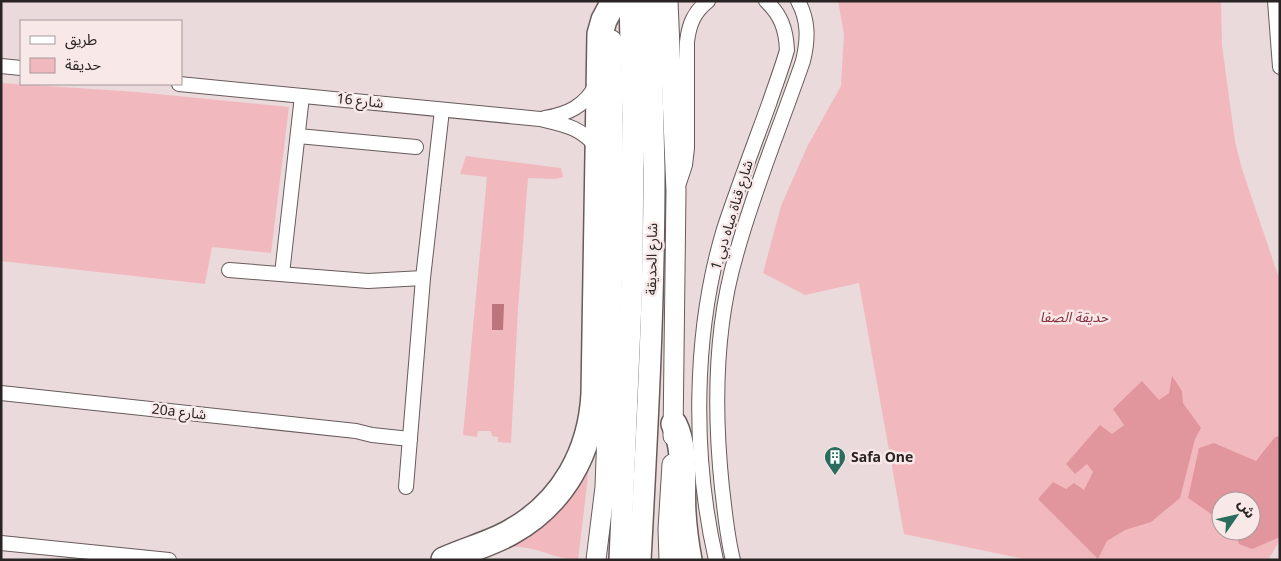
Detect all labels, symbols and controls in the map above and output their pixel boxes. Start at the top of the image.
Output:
legend [20,20,182,85]
text: طريق [65,24,97,56]
text: حديقة [65,49,101,81]
street label: شارع 16 [335,84,385,118]
street label: شارع قناة مياه دبي 1 [702,156,762,274]
street label: شارع الحديقة [637,223,667,295]
park label: حديقة الصفا [1040,303,1109,332]
street label: 20a شارع [150,395,208,429]
place label: Safa One [851,443,913,472]
building icon: Safa One [823,445,847,476]
north arrow [1211,491,1261,541]
text: ش [1229,493,1264,525]

